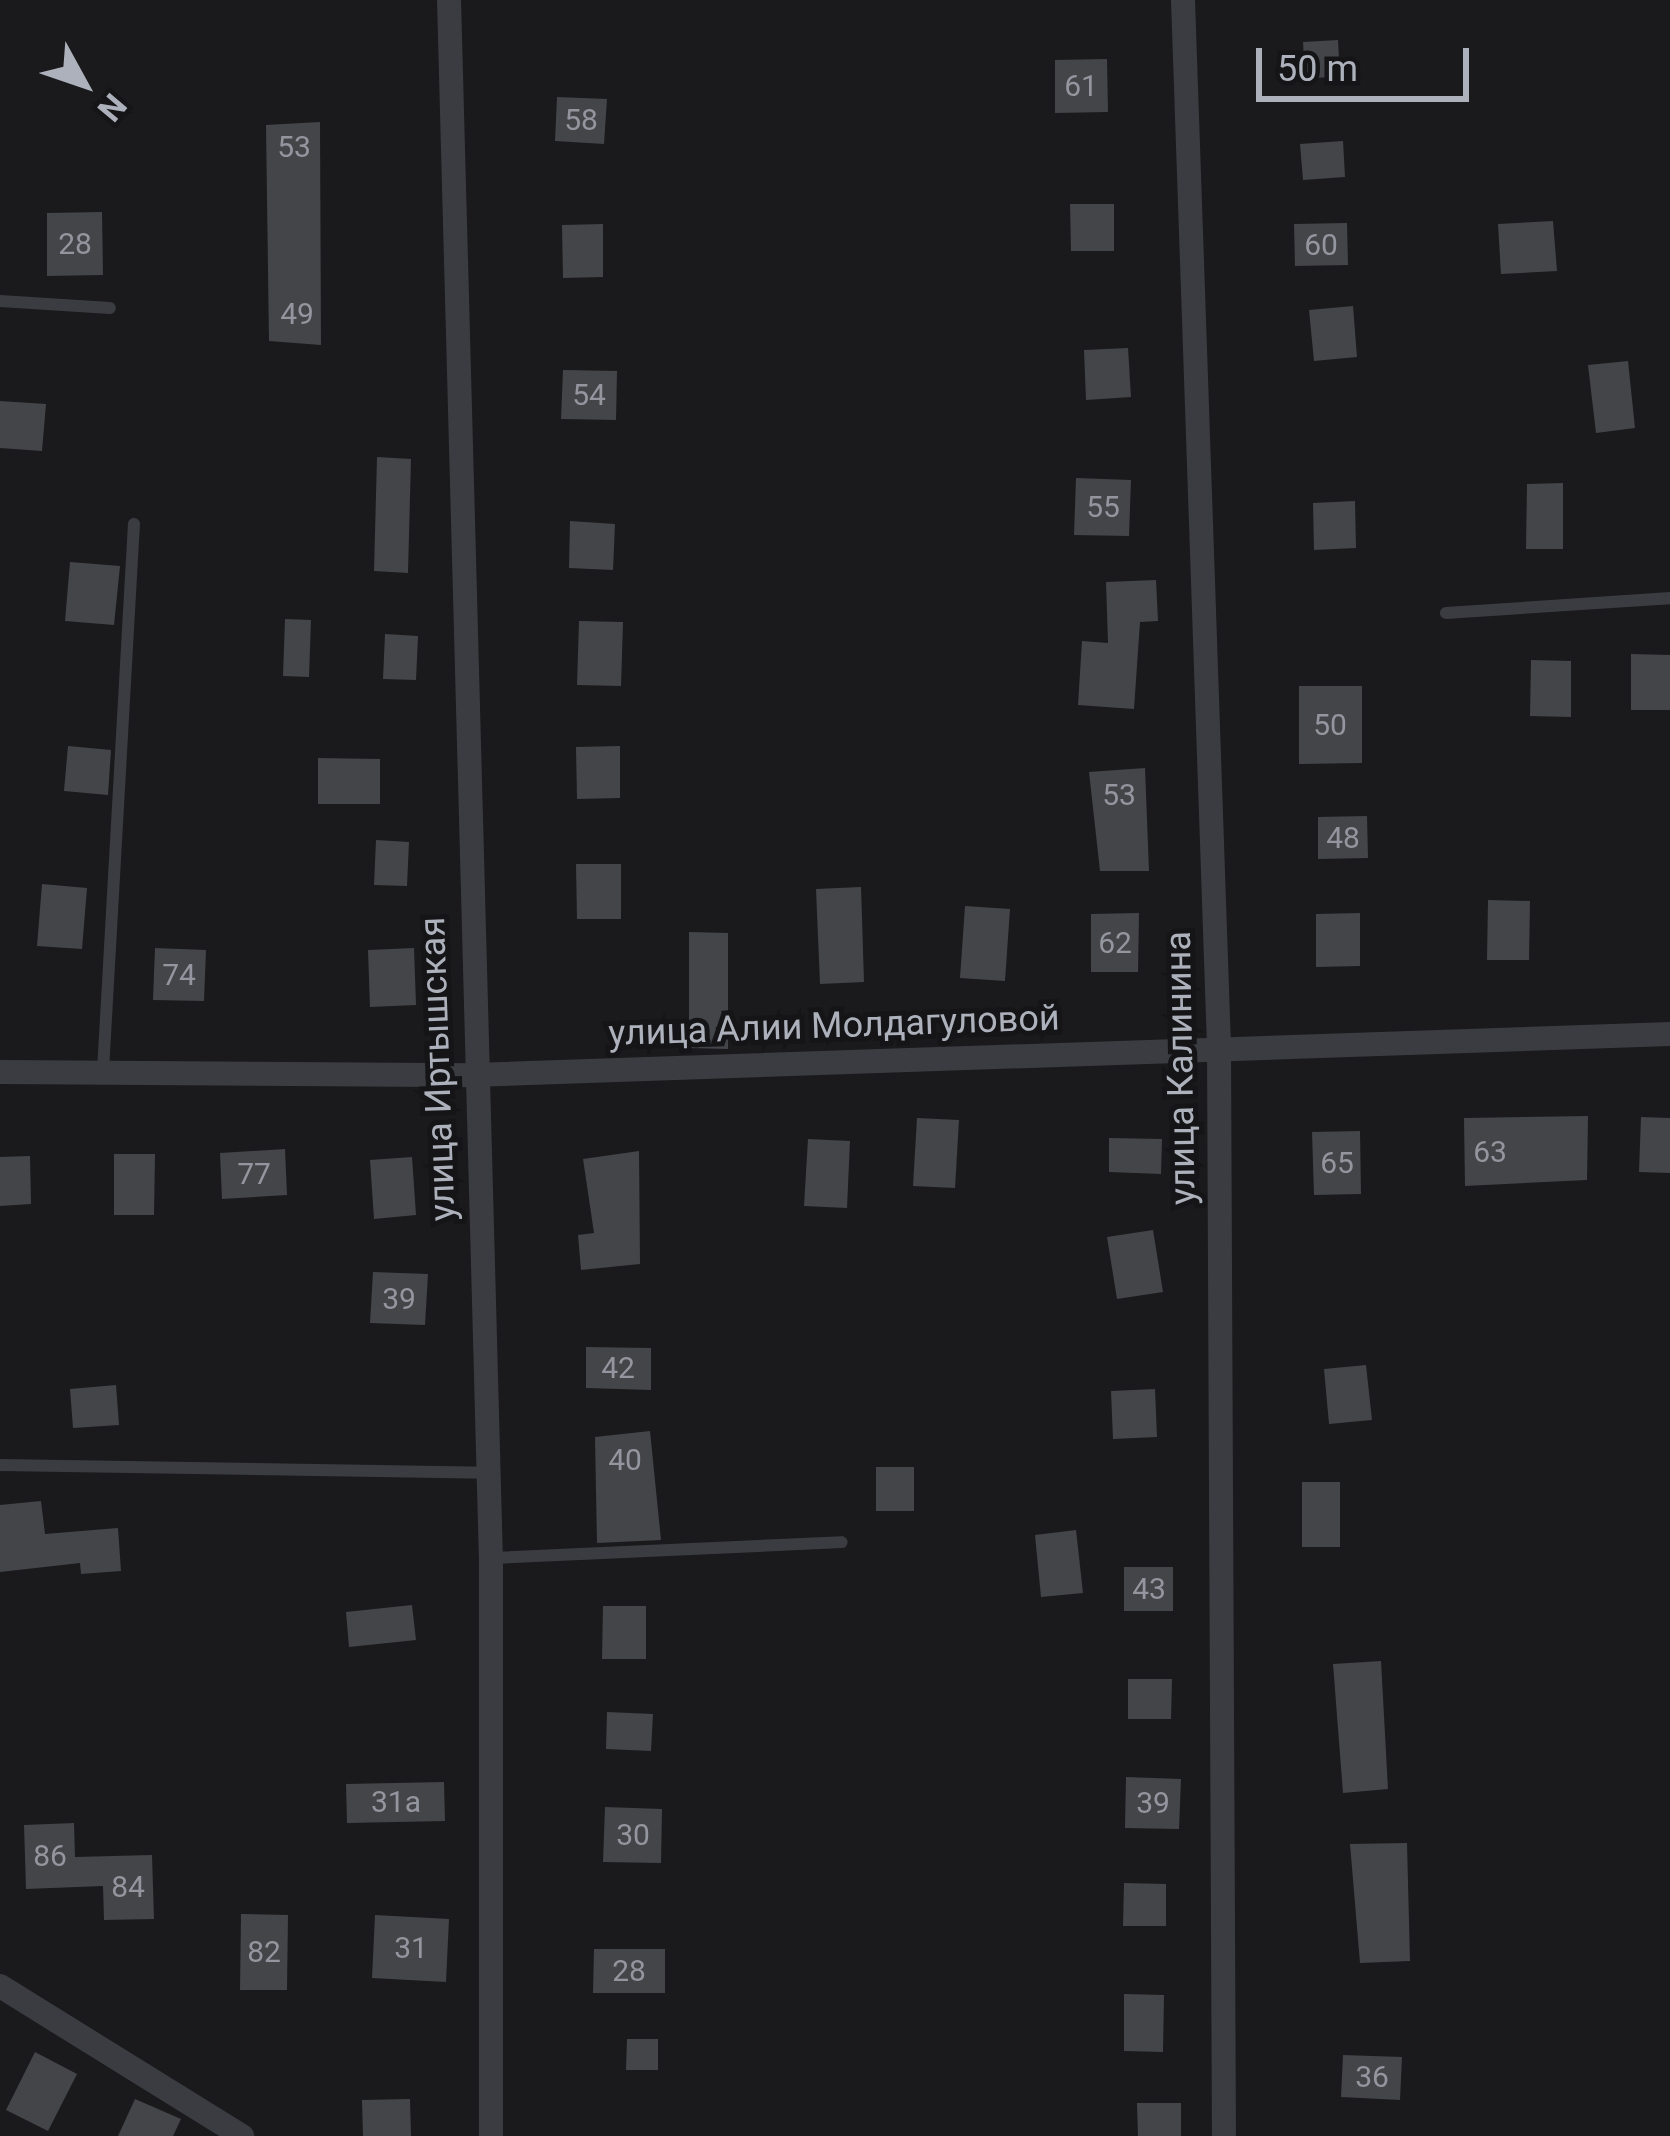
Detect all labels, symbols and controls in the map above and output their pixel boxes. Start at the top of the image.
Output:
north arrow [24,24,144,144]
scale bar [1262,24,1475,98]
text: 50 m [1277,48,1358,90]
house number: 61 [1064,68,1098,104]
text: N [90,86,134,129]
house number: 58 [564,102,598,138]
house number: 53 [277,129,311,165]
house number: 28 [58,226,92,262]
house number: 60 [1304,227,1338,263]
house number: 49 [280,296,314,332]
house number: 54 [572,377,606,413]
house number: 55 [1086,489,1120,525]
house number: 50 [1313,707,1347,743]
house number: 53 [1102,777,1136,813]
house number: 48 [1326,820,1360,856]
street label: улица Иртышская [411,916,465,1222]
house number: 62 [1098,925,1132,961]
street label: улица Калинина [1157,931,1205,1205]
house number: 74 [162,957,196,993]
street label: улица Алии Молдагуловой [608,997,1060,1055]
house number: 63 [1473,1134,1507,1170]
house number: 65 [1320,1145,1354,1181]
house number: 77 [237,1156,271,1192]
house number: 39 [382,1281,416,1317]
house number: 42 [601,1350,635,1386]
house number: 40 [608,1442,642,1478]
house number: 43 [1132,1571,1166,1607]
house number: 31а [371,1784,421,1820]
house number: 39 [1136,1785,1170,1821]
house number: 30 [616,1817,650,1853]
house number: 86 [33,1838,67,1874]
house number: 84 [111,1869,145,1905]
house number: 31 [394,1930,428,1966]
house number: 82 [247,1934,281,1970]
house number: 28 [612,1953,646,1989]
house number: 36 [1355,2059,1389,2095]

